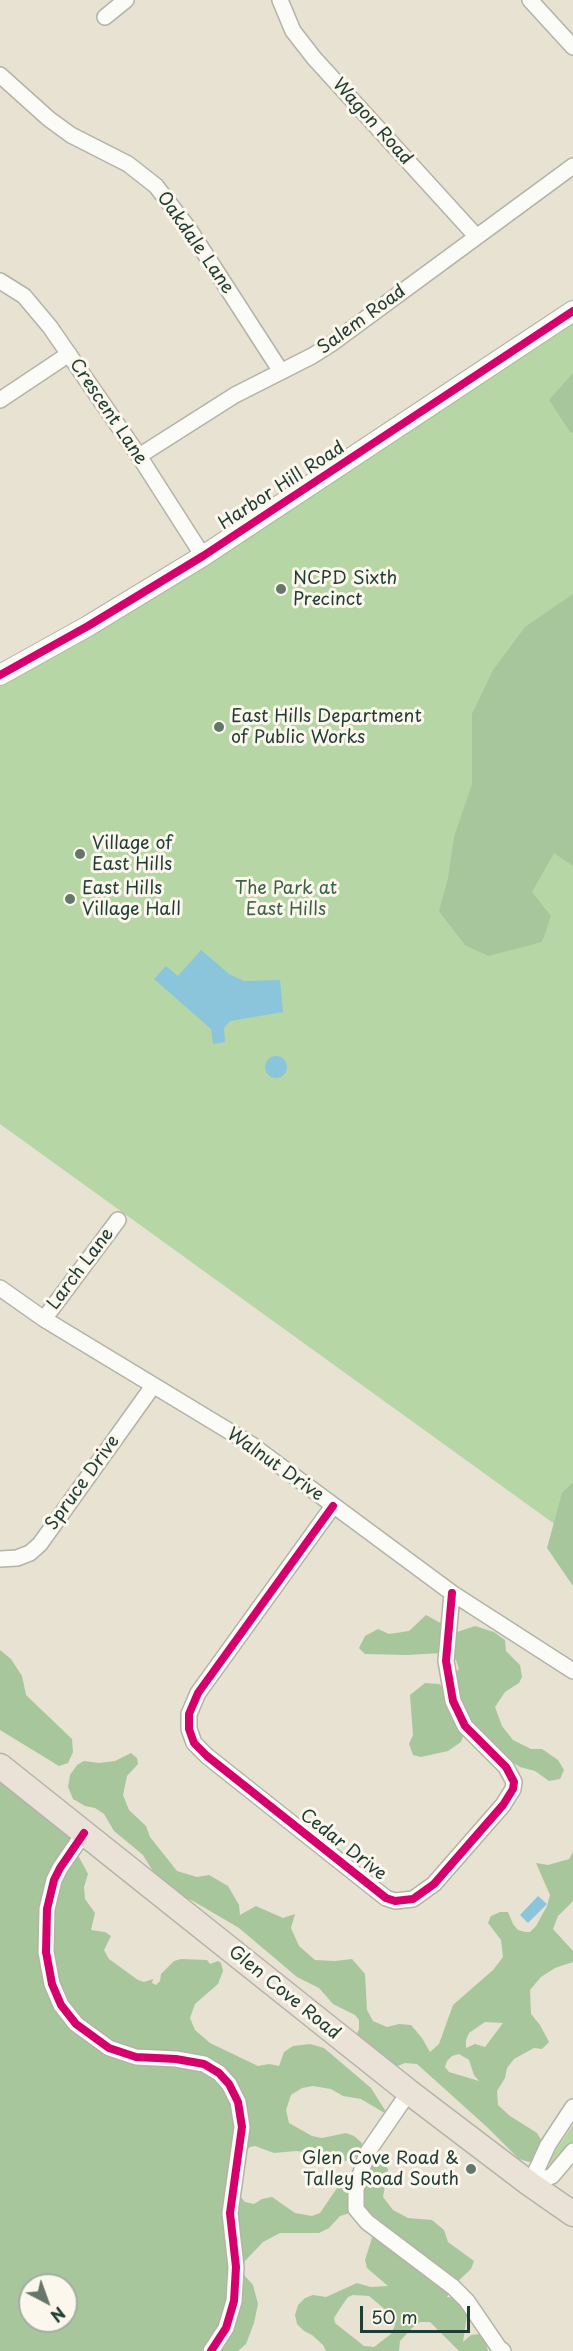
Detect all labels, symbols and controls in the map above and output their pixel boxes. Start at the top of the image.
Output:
street label: Wagon Road [328,74,416,170]
street label: Oakdale Lane [152,188,238,298]
street label: Salem Road [314,281,410,359]
street label: Crescent Lane [64,355,152,469]
street label: Harbor Hill Road [215,437,349,535]
place label: NCPD Sixth Precinct [293,568,397,610]
marker: NCPD Sixth Precinct [274,582,288,596]
place label: East Hills Department of Public Works [231,706,422,748]
marker: East Hills Department of Public Works [212,720,226,734]
place label: Village of East Hills [92,833,172,876]
marker: Village of East Hills [73,847,87,861]
place label: East Hills Village Hall [82,878,181,920]
park label: The Park at East Hills [235,878,337,920]
marker: East Hills Village Hall [63,892,77,906]
street label: Larch Lane [43,1224,119,1314]
street label: Walnut Drive [222,1424,328,1506]
street label: Spruce Drive [41,1431,125,1535]
street label: Cedar Drive [295,1805,391,1885]
street label: Glen Cove Road [224,1941,344,2045]
place label: Glen Cove Road & Talley Road South [302,2148,459,2190]
marker: Glen Cove Road & Talley Road South [464,2162,478,2176]
north arrow [18,2273,78,2333]
scale bar [363,2294,472,2332]
text: N [46,2302,71,2328]
text: 50 m [371,2303,418,2330]

